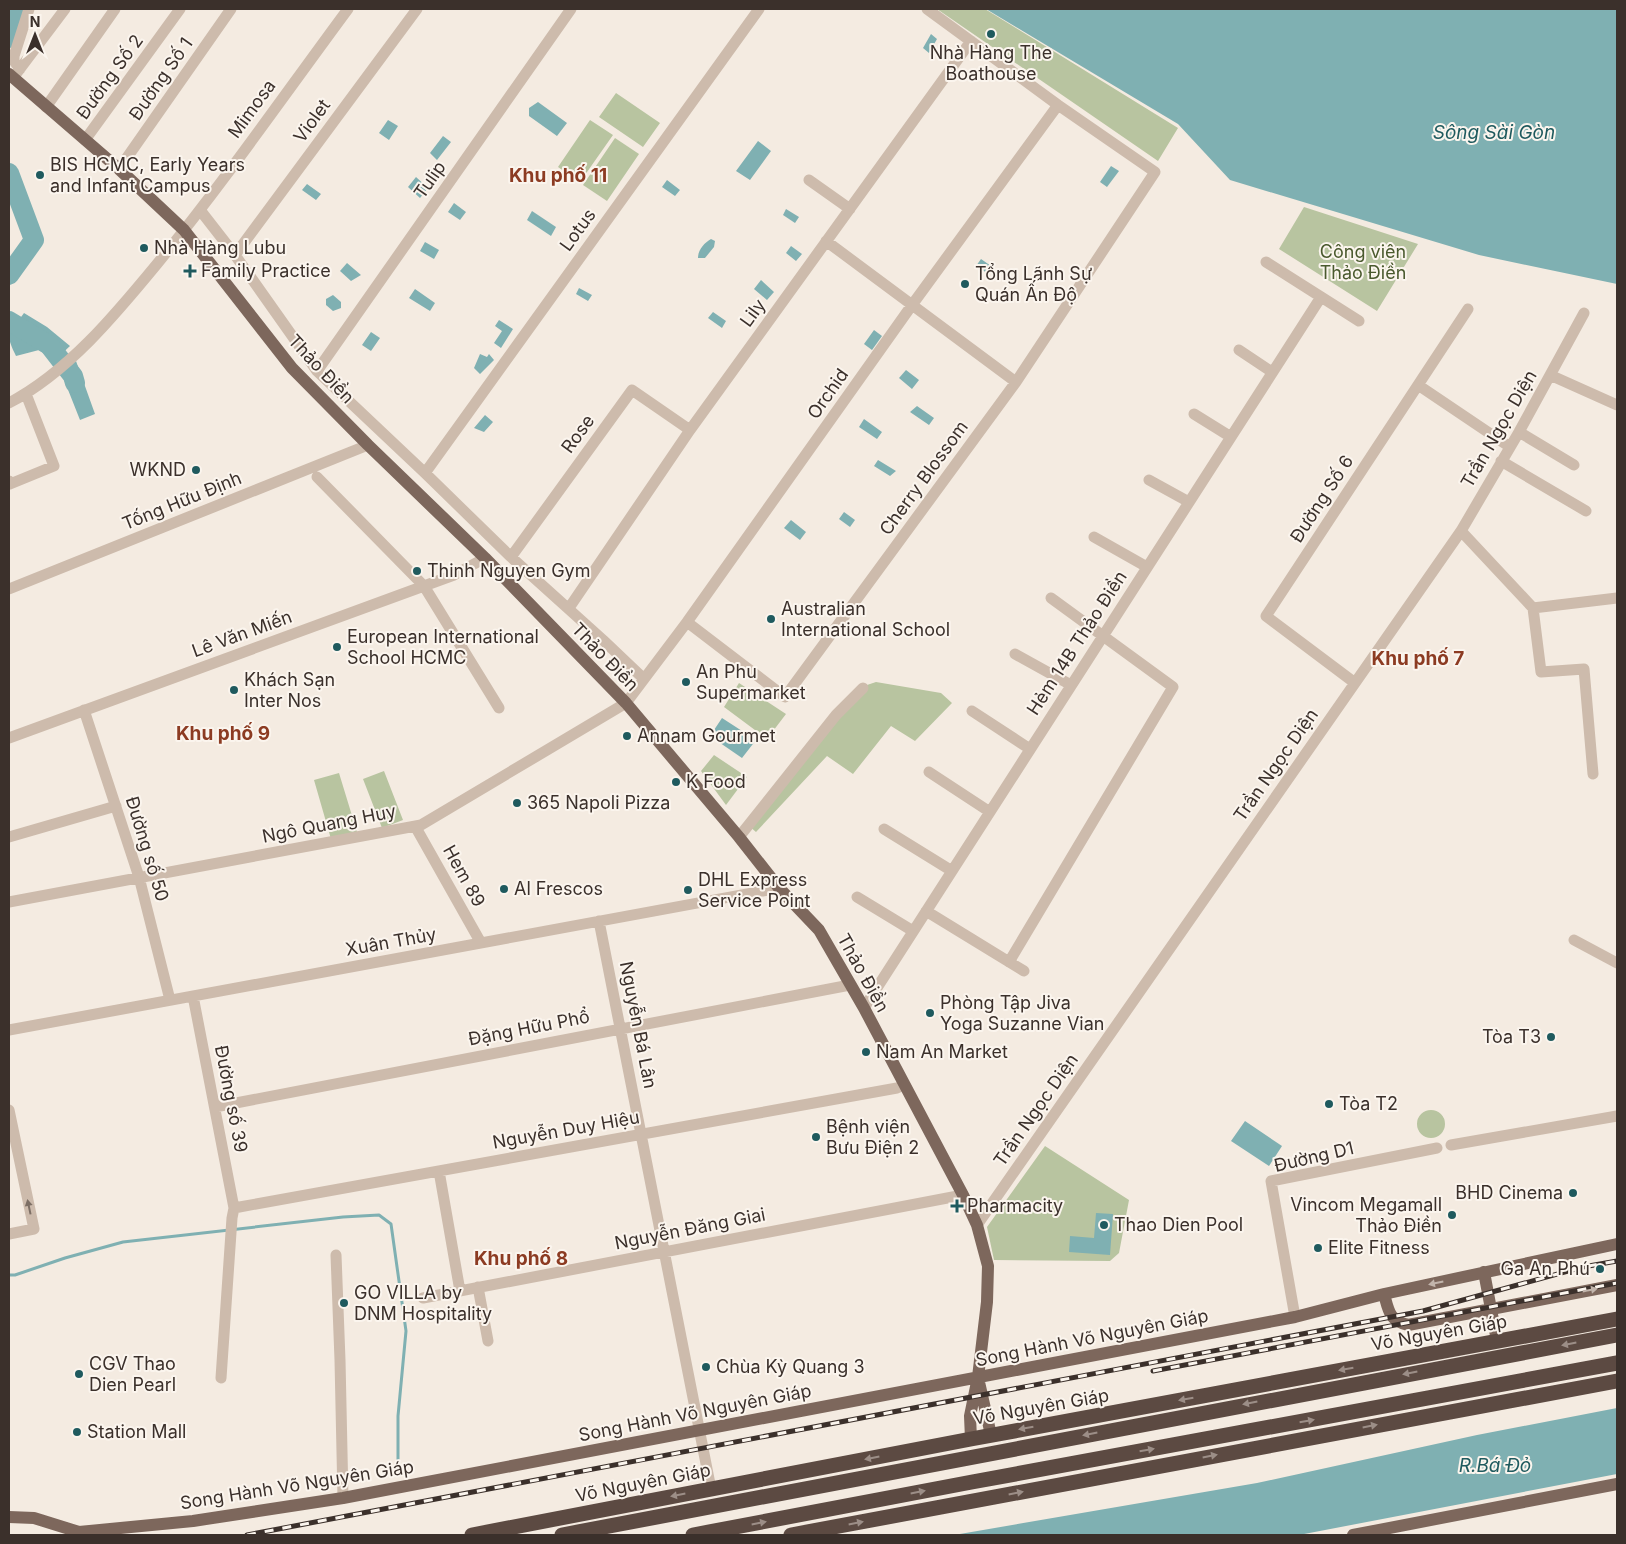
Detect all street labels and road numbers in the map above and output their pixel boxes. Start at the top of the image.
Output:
street label: Đường Số 2 [72,30,147,123]
street label: Đường Số 1 [125,33,197,124]
street label: Mimosa [223,76,280,142]
street label: Violet [289,95,334,146]
street label: Tulip [409,157,450,202]
street label: Lotus [555,205,600,255]
street label: Lily [736,295,770,331]
street label: Thảo Điền [284,330,359,408]
street label: Orchid [803,365,852,423]
street label: Trần Ngọc Diện [1456,366,1541,491]
street label: Rose [557,411,598,457]
street label: Cherry Blossom [875,416,972,539]
street label: Đường Số 6 [1286,451,1358,546]
street label: Tống Hữu Định [119,467,244,534]
street label: Hẻm 14B Thảo Điền [1022,567,1131,719]
street label: Lê Văn Miến [189,606,295,661]
street label: Thảo Điền [568,618,643,695]
street label: Trần Ngọc Diện [1229,704,1322,825]
street label: Đường số 50 [122,794,173,904]
street label: Ngô Quang Huy [260,800,398,847]
street label: Hem 89 [439,841,490,910]
street label: Xuân Thủy [344,923,438,960]
street label: Thảo Điền [833,930,894,1016]
street label: Nguyễn Bá Lân [616,960,661,1090]
street label: Đặng Hữu Phổ [467,1005,591,1050]
street label: Đường số 39 [211,1044,252,1154]
street label: Trần Ngọc Diện [989,1049,1082,1170]
street label: Nguyễn Duy Hiệu [491,1106,641,1153]
street label: Đường D1 [1272,1137,1356,1176]
street label: Nguyễn Đăng Giai [613,1204,767,1253]
street label: Song Hành Võ Nguyên Giáp [974,1305,1210,1370]
street label: Võ Nguyên Giáp [1369,1310,1508,1355]
street label: Song Hành Võ Nguyên Giáp [577,1380,813,1445]
street label: Võ Nguyên Giáp [971,1384,1110,1429]
street label: Song Hành Võ Nguyên Giáp [178,1456,415,1513]
street label: Võ Nguyên Giáp [573,1459,712,1506]

